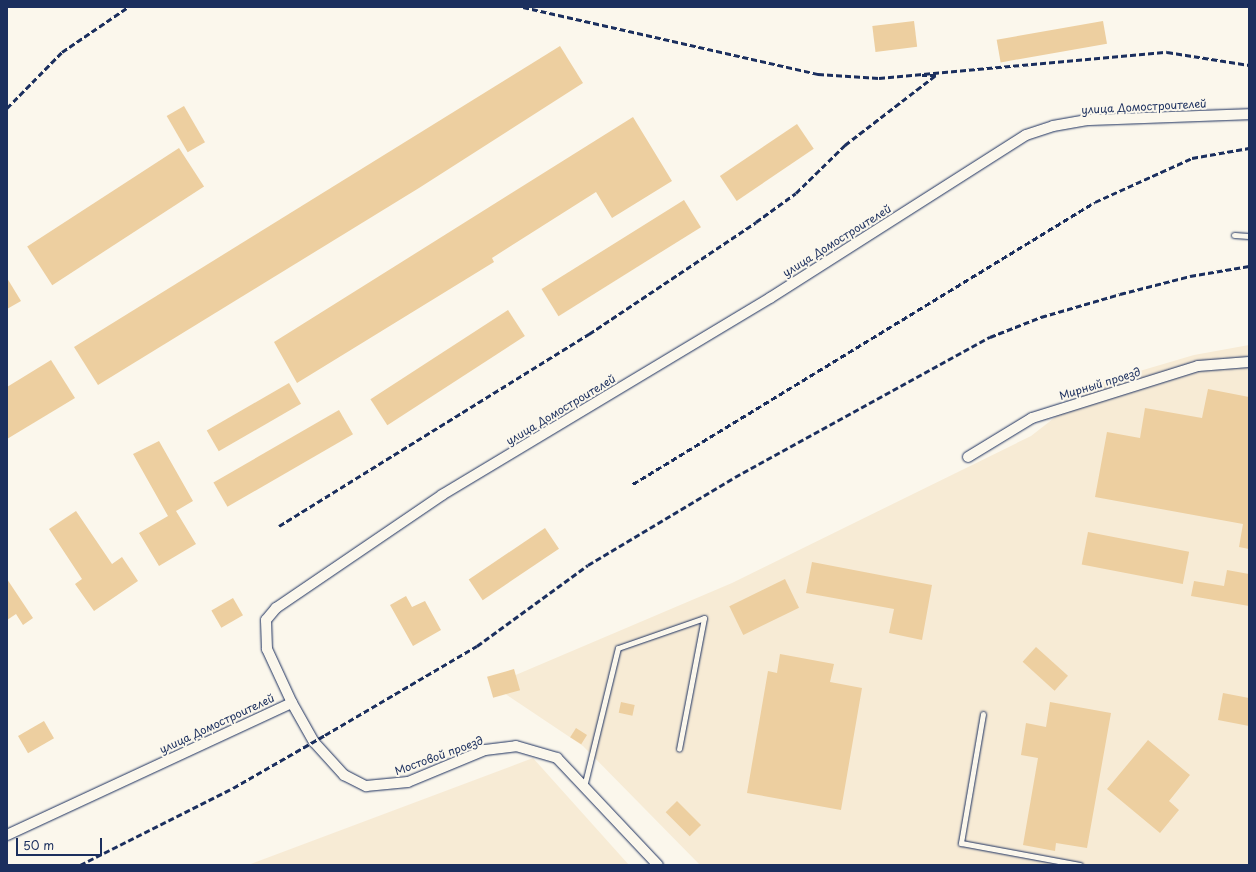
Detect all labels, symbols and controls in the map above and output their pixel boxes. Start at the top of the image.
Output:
street label: улица Домостроителей [1081,97,1207,117]
street label: улица Домостроителей [780,202,894,280]
street label: Мирный проезд [1057,365,1143,403]
street label: улица Домостроителей [504,372,618,448]
street label: улица Домостроителей [157,691,277,757]
street label: Мостовой проезд [393,734,485,778]
scale bar [18,830,104,856]
text: 50 m [23,836,54,854]

